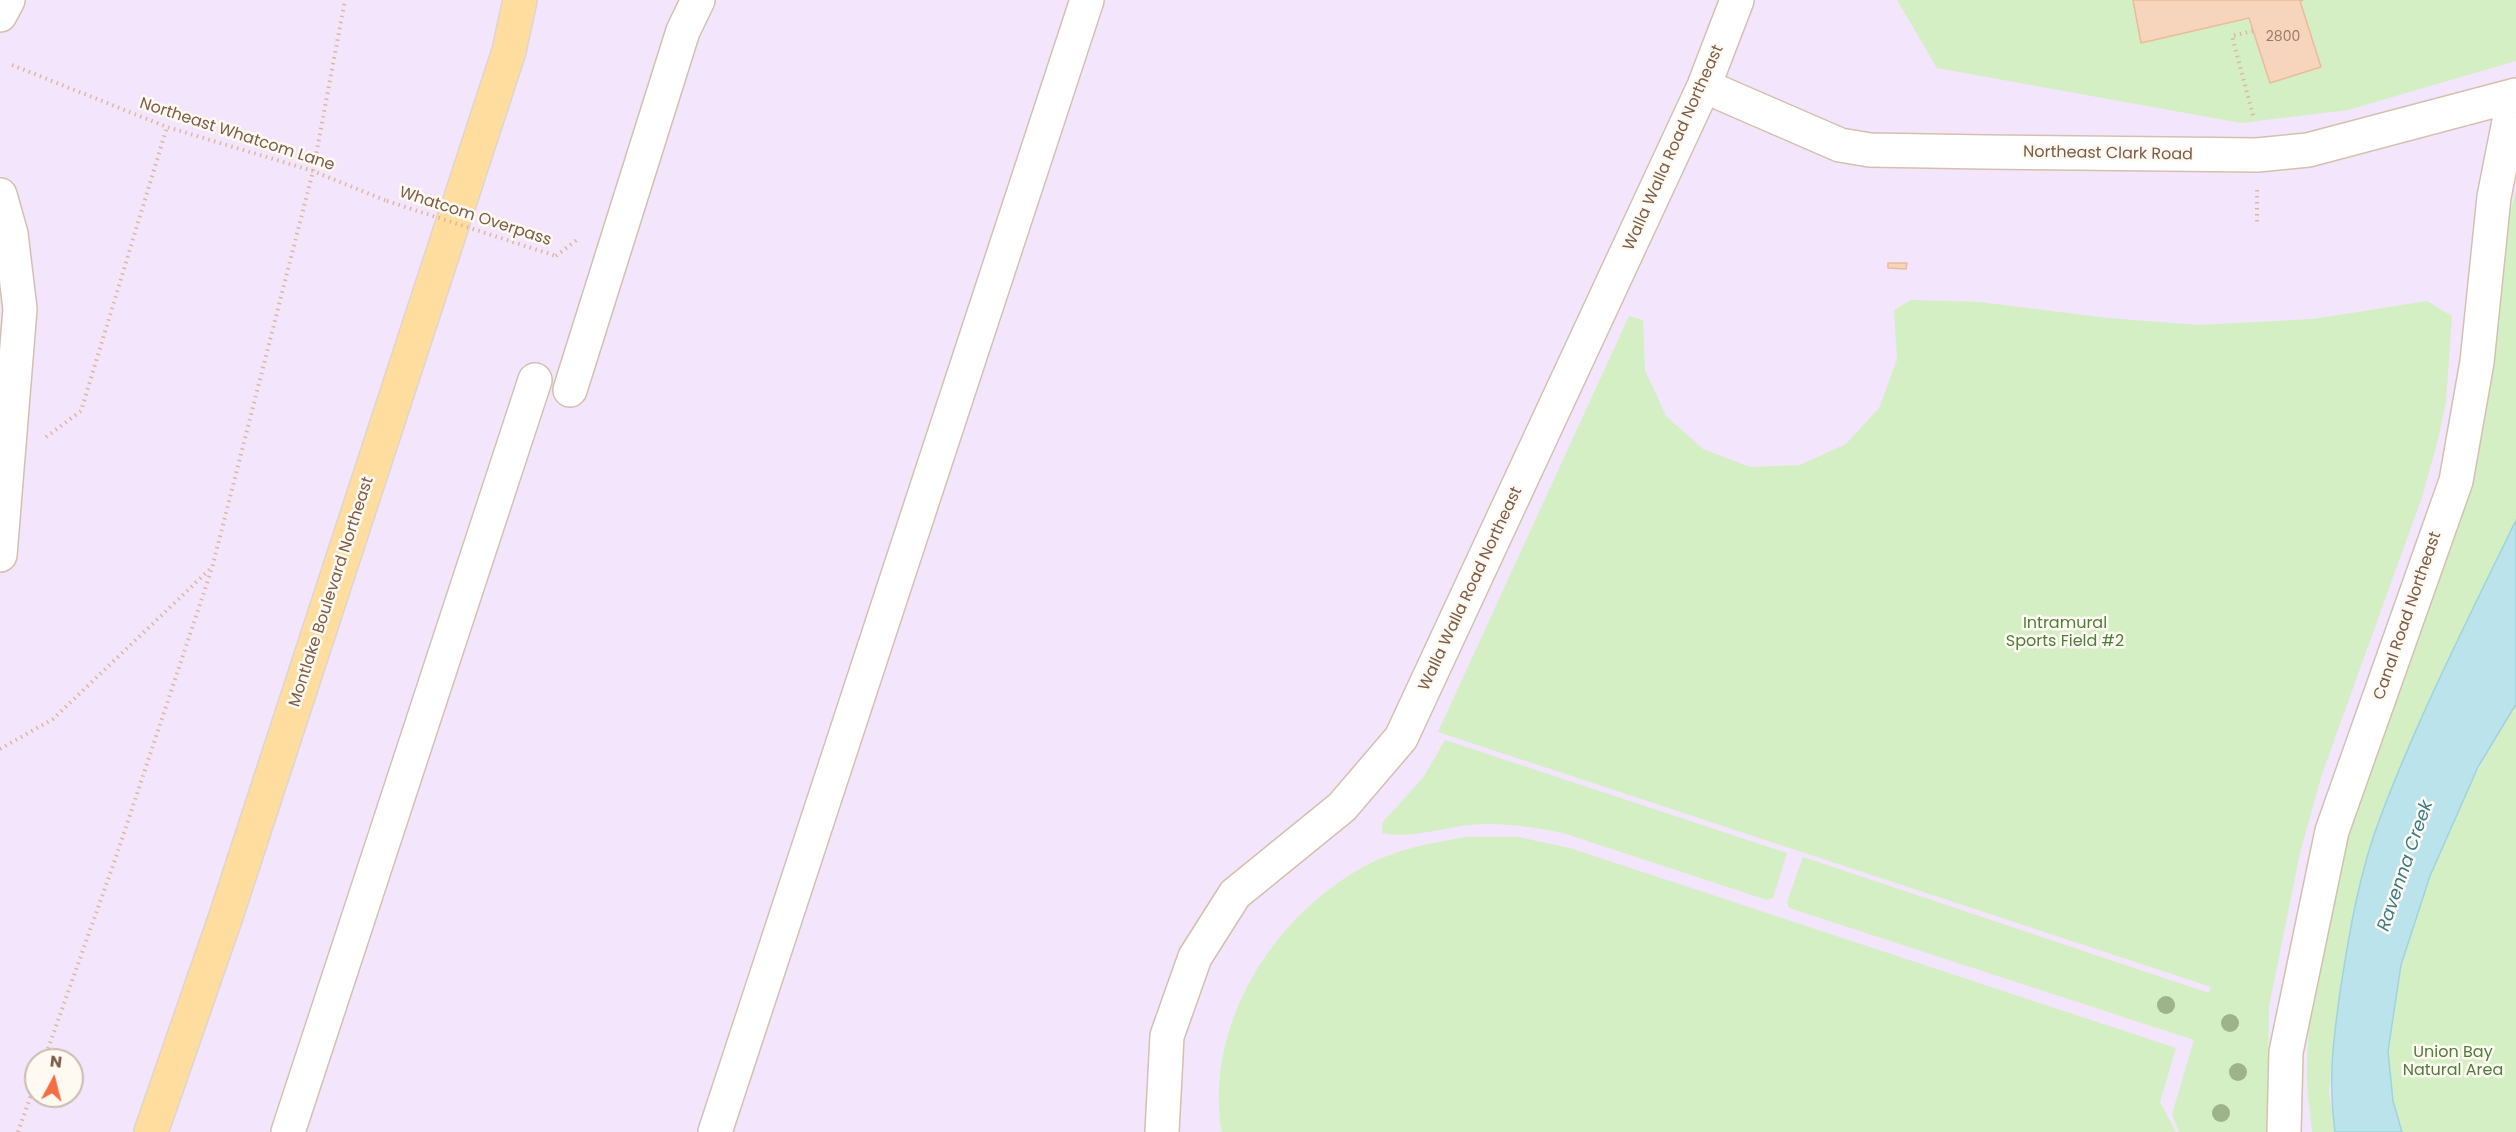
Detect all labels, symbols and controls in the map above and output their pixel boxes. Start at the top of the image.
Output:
house number: 2800 [2266,29,2300,45]
street label: Walla Walla Road Northeast [1620,42,1728,254]
street label: Northeast Whatcom Lane [137,94,337,176]
street label: Northeast Clark Road [2023,143,2193,165]
street label: Whatcom Overpass [396,183,554,251]
street label: Montlake Boulevard Northeast [286,475,378,709]
street label: Walla Walla Road Northeast [1415,484,1527,694]
street label: Canal Road Northeast [2370,529,2446,703]
park label: Intramural Sports Field #2 [2006,614,2124,652]
water label: Ravenna Creek [2373,798,2439,934]
park label: Union Bay Natural Area [2403,1043,2503,1081]
north arrow [24,1048,84,1108]
text: N [49,1049,63,1074]

